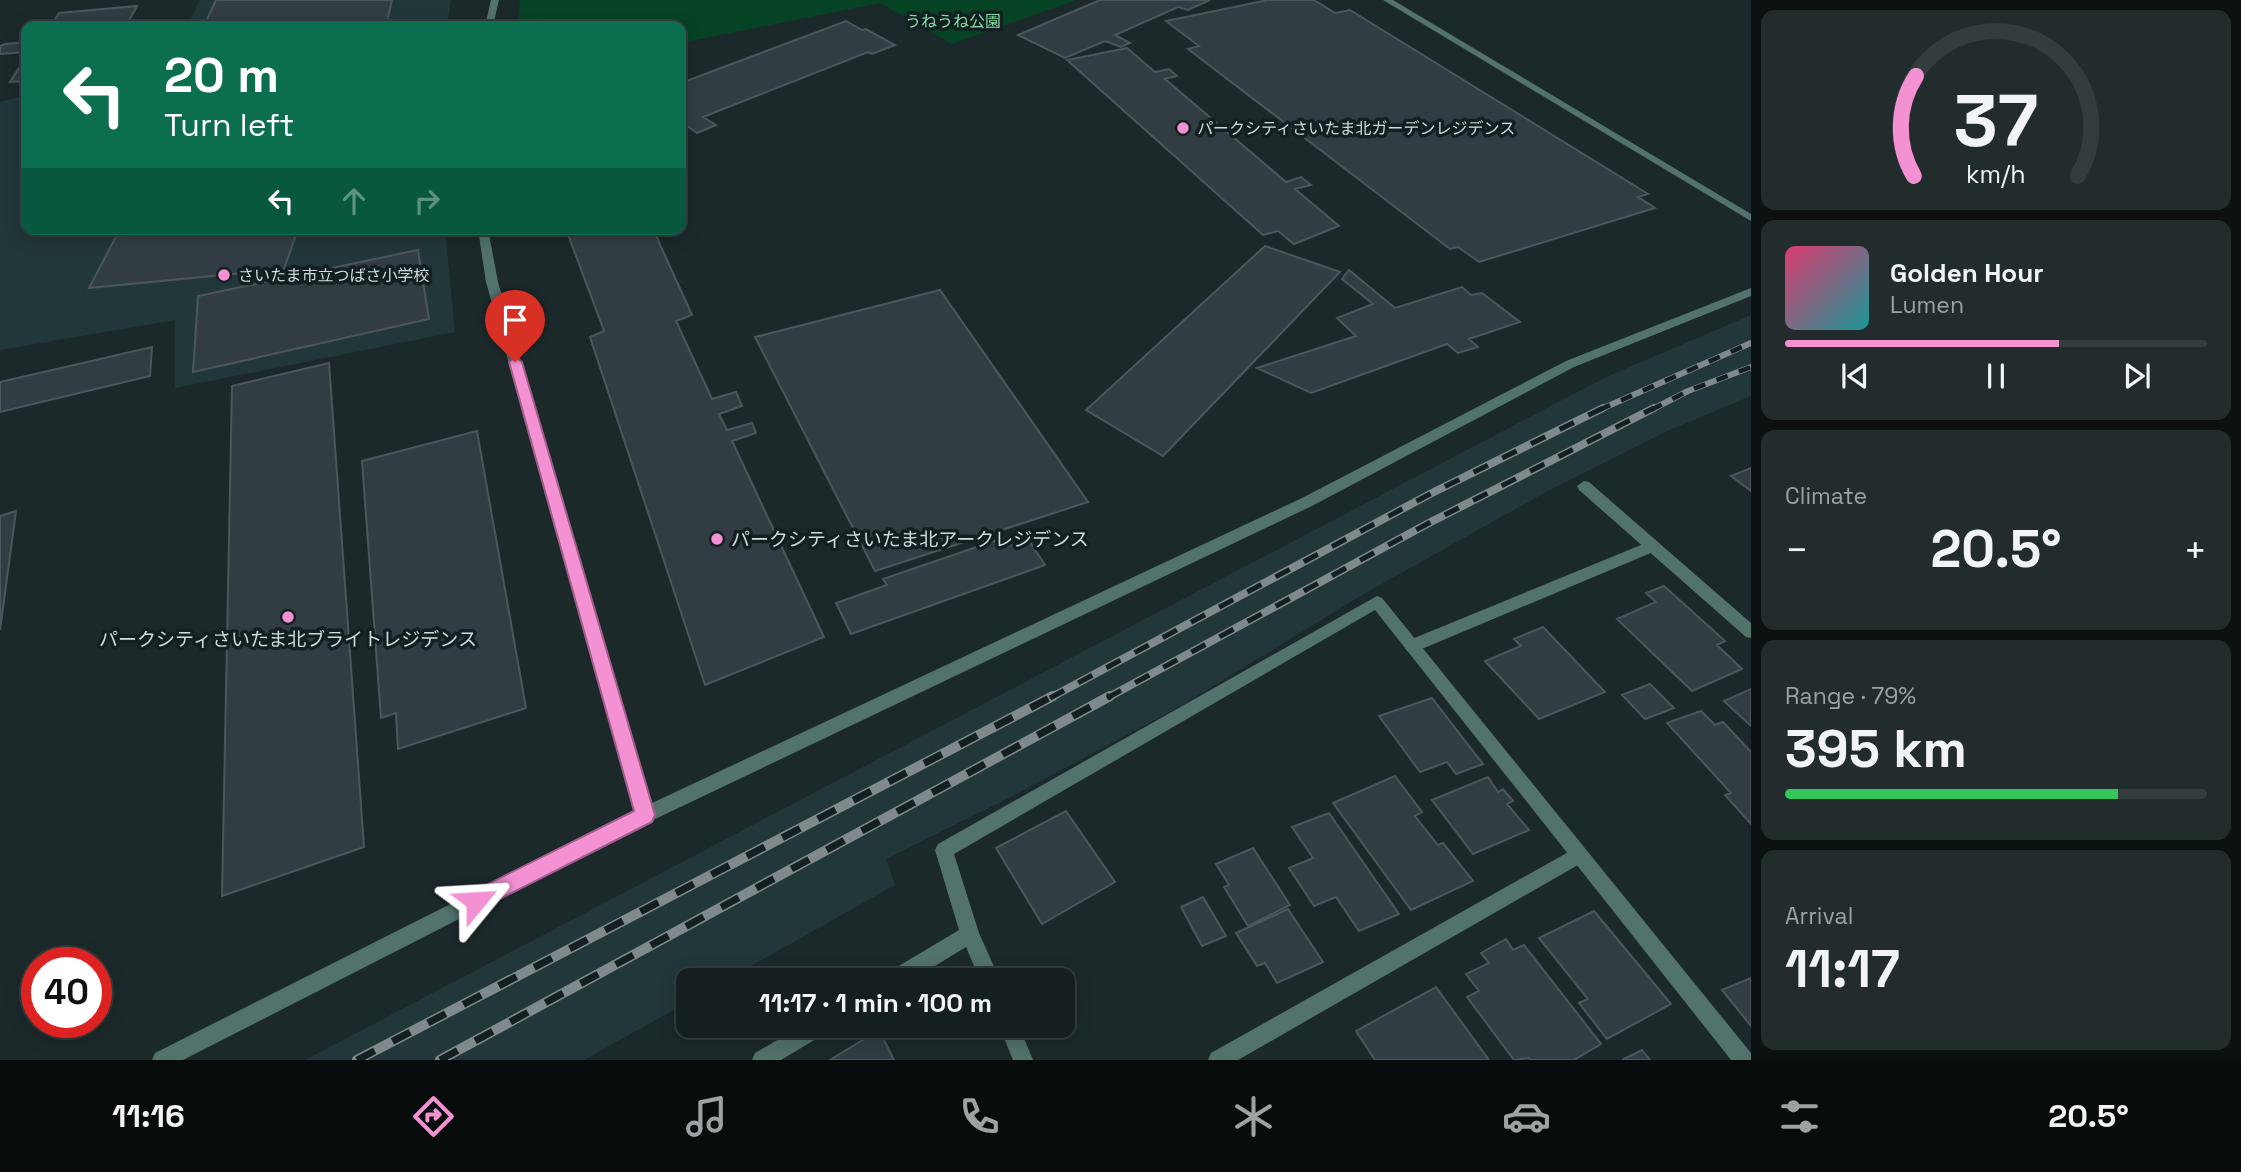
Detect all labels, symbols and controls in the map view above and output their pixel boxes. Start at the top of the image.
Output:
park label: うねうね公園 [905,11,1001,32]
text: 20 m [164,44,279,106]
icon: left [49,49,140,140]
text: 37 [1954,74,2038,167]
text: Turn left [164,105,294,145]
place label: パークシティさいたま北ガーデンレジデンス [1197,118,1515,139]
marker: パークシティさいたま北ガーデンレジデンス [1175,120,1191,136]
text: km/h [1966,158,2026,190]
icon: left [262,182,300,220]
icon: ahead [335,182,373,220]
icon: right [408,182,446,220]
text: Golden Hour [1890,256,2044,290]
place label: さいたま市立つばさ小学校 [238,265,430,286]
marker: さいたま市立つばさ小学校 [216,267,232,283]
pin [485,290,545,362]
text: Lumen [1890,290,1964,320]
icon: arrive [496,301,534,339]
icon: previous [1836,357,1874,395]
icon: pause [1977,357,2015,395]
icon: next [2118,357,2156,395]
text: Climate [1785,481,1867,511]
text: 20.5° [1930,516,2062,582]
text: − [1785,526,1809,574]
text: + [2183,526,2207,574]
place label: パークシティさいたま北アークレジデンス [731,527,1089,552]
marker: パークシティさいたま北アークレジデンス [709,531,725,547]
marker: パークシティさいたま北ブライトレジデンス [280,609,296,625]
place label: パークシティさいたま北ブライトレジデンス [99,627,477,652]
text: Range · 79% [1785,681,1916,711]
text: 395 km [1785,716,1967,782]
position arrow [439,864,513,938]
text: Arrival [1785,901,1853,931]
text: 11:17 [1785,936,1900,1002]
speed limit sign: 40 [21,947,112,1038]
text: 11:17 · 1 min · 100 m [759,986,992,1020]
icon: directions [409,1092,458,1141]
icon: music [682,1092,731,1141]
icon: phone [955,1092,1004,1141]
icon: climate [1229,1092,1278,1141]
icon: car [1502,1092,1551,1141]
icon: filters [1775,1092,1824,1141]
text: 11:16 [112,1096,185,1136]
text: 20.5° [2048,1096,2129,1136]

